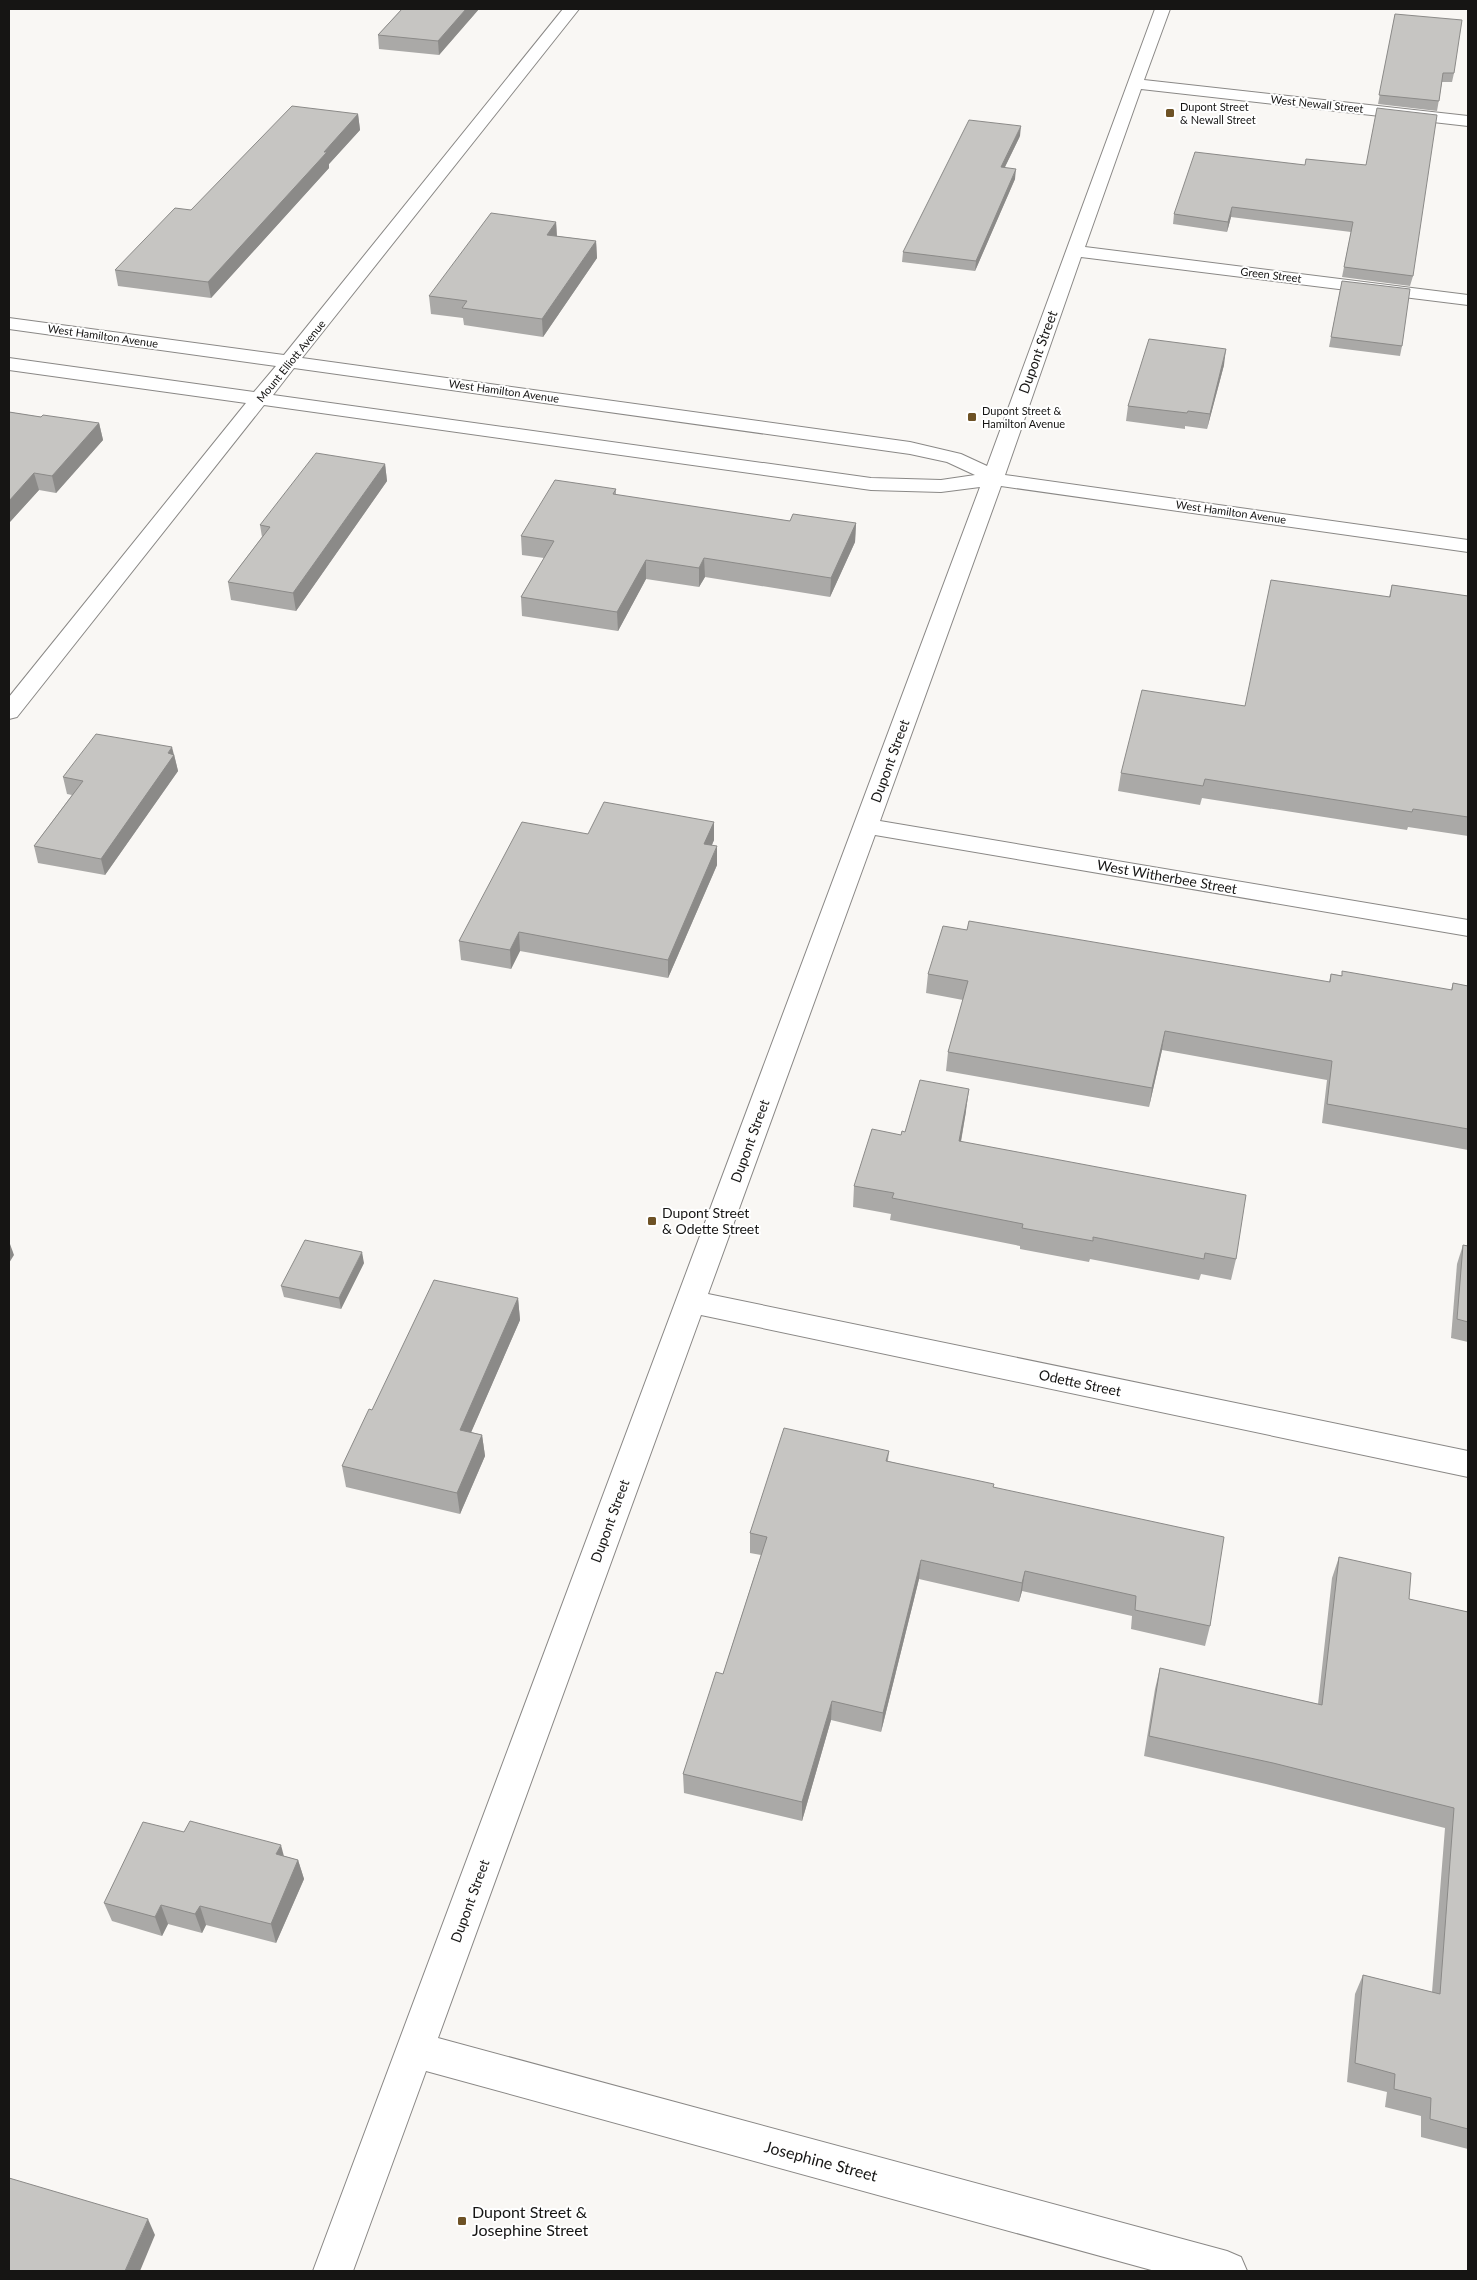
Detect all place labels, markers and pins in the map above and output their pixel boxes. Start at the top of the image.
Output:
place label: Dupont Street & Newall Street [1180,100,1256,126]
marker: Dupont Street & Newall Street [1164,107,1176,119]
place label: Dupont Street & Hamilton Avenue [982,404,1065,430]
marker: Dupont Street & Hamilton Avenue [966,411,978,423]
place label: Dupont Street & Odette Street [662,1204,759,1237]
marker: Dupont Street & Odette Street [646,1215,658,1227]
place label: Dupont Street & Josephine Street [472,2202,589,2239]
marker: Dupont Street & Josephine Street [456,2215,468,2227]

